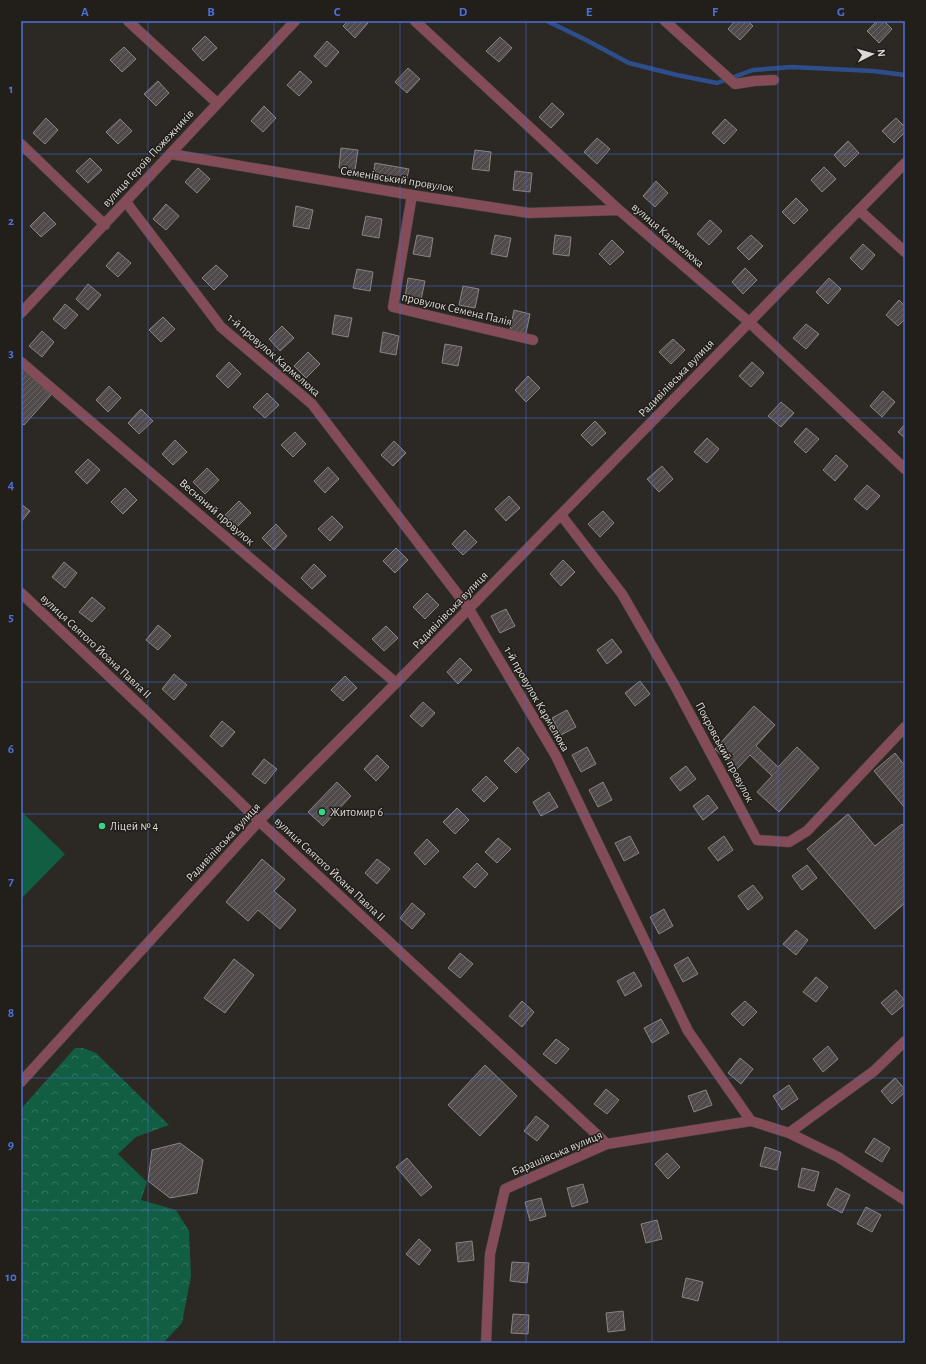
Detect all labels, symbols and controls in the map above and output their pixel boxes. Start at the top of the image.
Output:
text: A [81,6,89,19]
text: B [207,6,215,19]
text: C [334,6,341,19]
text: D [459,6,468,19]
text: E [586,6,593,19]
text: F [712,6,719,19]
text: G [837,6,845,19]
north arrow [852,34,892,74]
text: N [876,49,887,57]
text: 1 [9,83,13,96]
street label: вулиця Героїв Пожежників [100,107,197,210]
street label: Семенівський провулок [339,164,455,195]
street label: вулиця Кармелюка [629,200,707,271]
text: 2 [8,215,14,228]
street label: провулок Семена Палія [400,290,513,329]
street label: 1-й провулок Кармелюка [225,311,323,400]
street label: Радивілівська вулиця [636,337,717,420]
text: 3 [8,347,14,360]
street label: Весняний провулок [177,476,257,549]
text: 4 [8,479,15,492]
street label: Радивілівська вулиця [410,569,491,652]
street label: вулиця Святого Йоана Павла II [38,591,154,701]
text: 5 [8,611,14,624]
street label: 1-й провулок Кармелюка [501,645,572,754]
street label: Покровський провулок [693,700,757,805]
text: 6 [8,743,14,756]
street label: Радивілівська вулиця [184,800,263,884]
place label: Житомир 6 [330,806,384,818]
marker: Житомир 6 [317,807,327,817]
street label: вулиця Святого Йоана Павла II [272,814,388,924]
place label: Ліцей № 4 [110,820,159,832]
marker: Ліцей № 4 [97,821,107,831]
text: 7 [8,875,14,888]
text: 8 [8,1007,14,1020]
street label: Барашівська вулиця [510,1129,604,1178]
text: 9 [8,1139,14,1152]
text: 10 [5,1271,17,1284]

